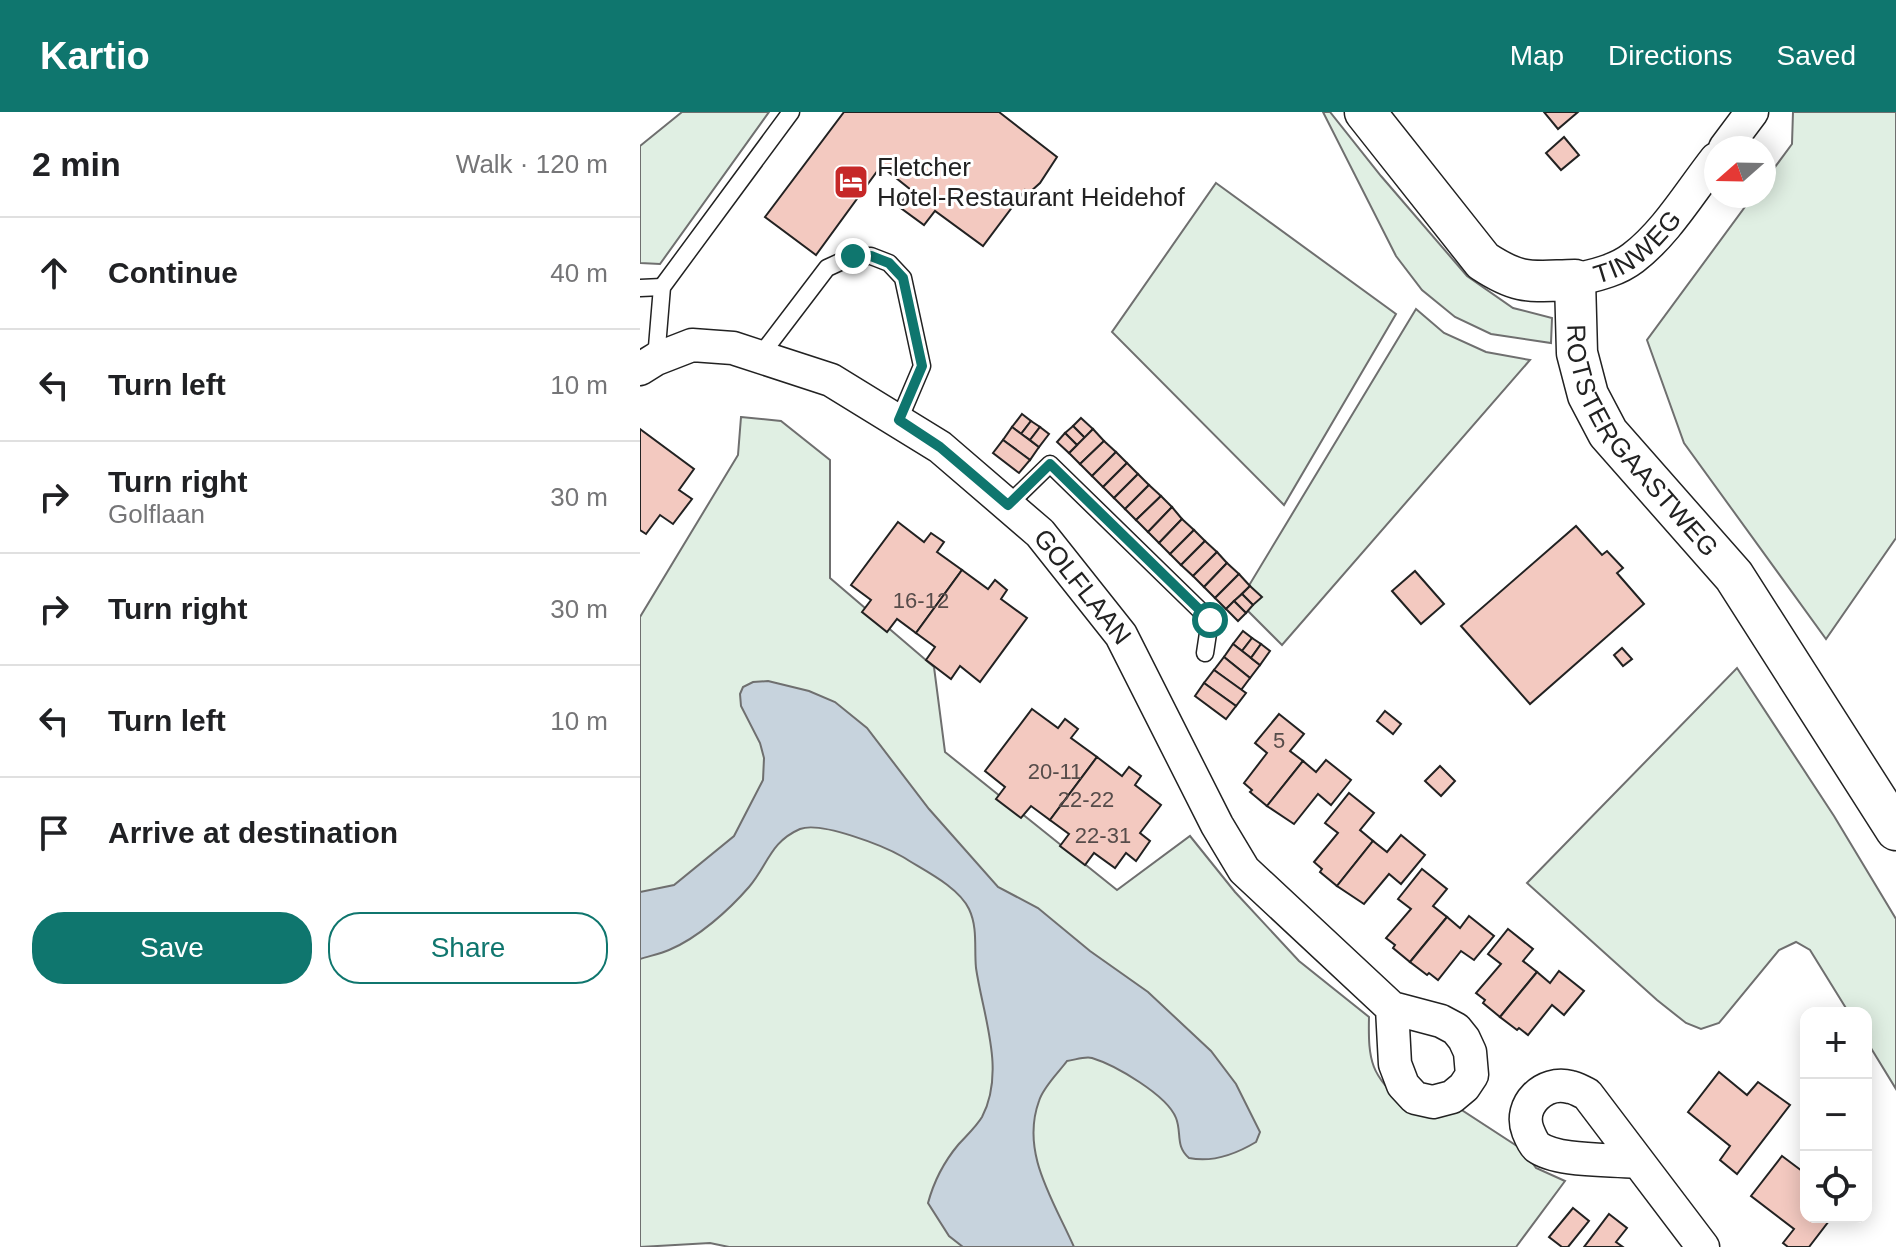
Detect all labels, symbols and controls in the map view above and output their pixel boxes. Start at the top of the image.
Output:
text: Kartio [40,35,150,77]
text: Map [1510,40,1564,71]
text: Directions [1608,40,1733,71]
text: Saved [1777,40,1856,71]
north arrow [1704,136,1776,208]
text: 2 min [32,145,121,183]
text: Walk · 120 m [456,149,608,179]
place label: Fletcher Hotel-Restaurant Heidehof [877,152,1186,212]
hotel icon: Fletcher Hotel-Restaurant Heidehof [832,163,870,201]
street label: TINWEG [1590,204,1687,290]
route end [835,238,871,274]
icon: ahead [32,251,76,295]
text: Continue [108,256,238,289]
text: 40 m [550,258,608,288]
street label: ROTSTERGAASTWEG [1560,324,1725,562]
icon: left [32,363,76,407]
text: Turn left [108,368,226,401]
text: 10 m [550,370,608,400]
text: Turn right [108,465,247,498]
icon: right [32,475,76,519]
text: 30 m [550,482,608,512]
text: Golflaan [108,499,205,529]
street label: GOLFLAAN [1028,523,1137,650]
icon: right [32,587,76,631]
house number: 16-12 [893,588,949,613]
text: Turn right [108,592,247,625]
text: 30 m [550,594,608,624]
route start [1192,602,1228,638]
icon: left [32,699,76,743]
text: Turn left [108,704,226,737]
text: 10 m [550,706,608,736]
house number: 5 [1273,728,1285,753]
house number: 20-11 [1028,759,1082,784]
house number: 22-22 [1058,787,1114,812]
icon: arrive [32,811,76,855]
text: Arrive at destination [108,816,398,849]
house number: 22-31 [1075,823,1131,848]
button: Save [32,912,312,984]
button: Share [328,912,608,984]
map controls [1800,1007,1872,1223]
button: + [1800,1007,1872,1079]
button: − [1800,1079,1872,1151]
button: locate [1800,1151,1872,1223]

